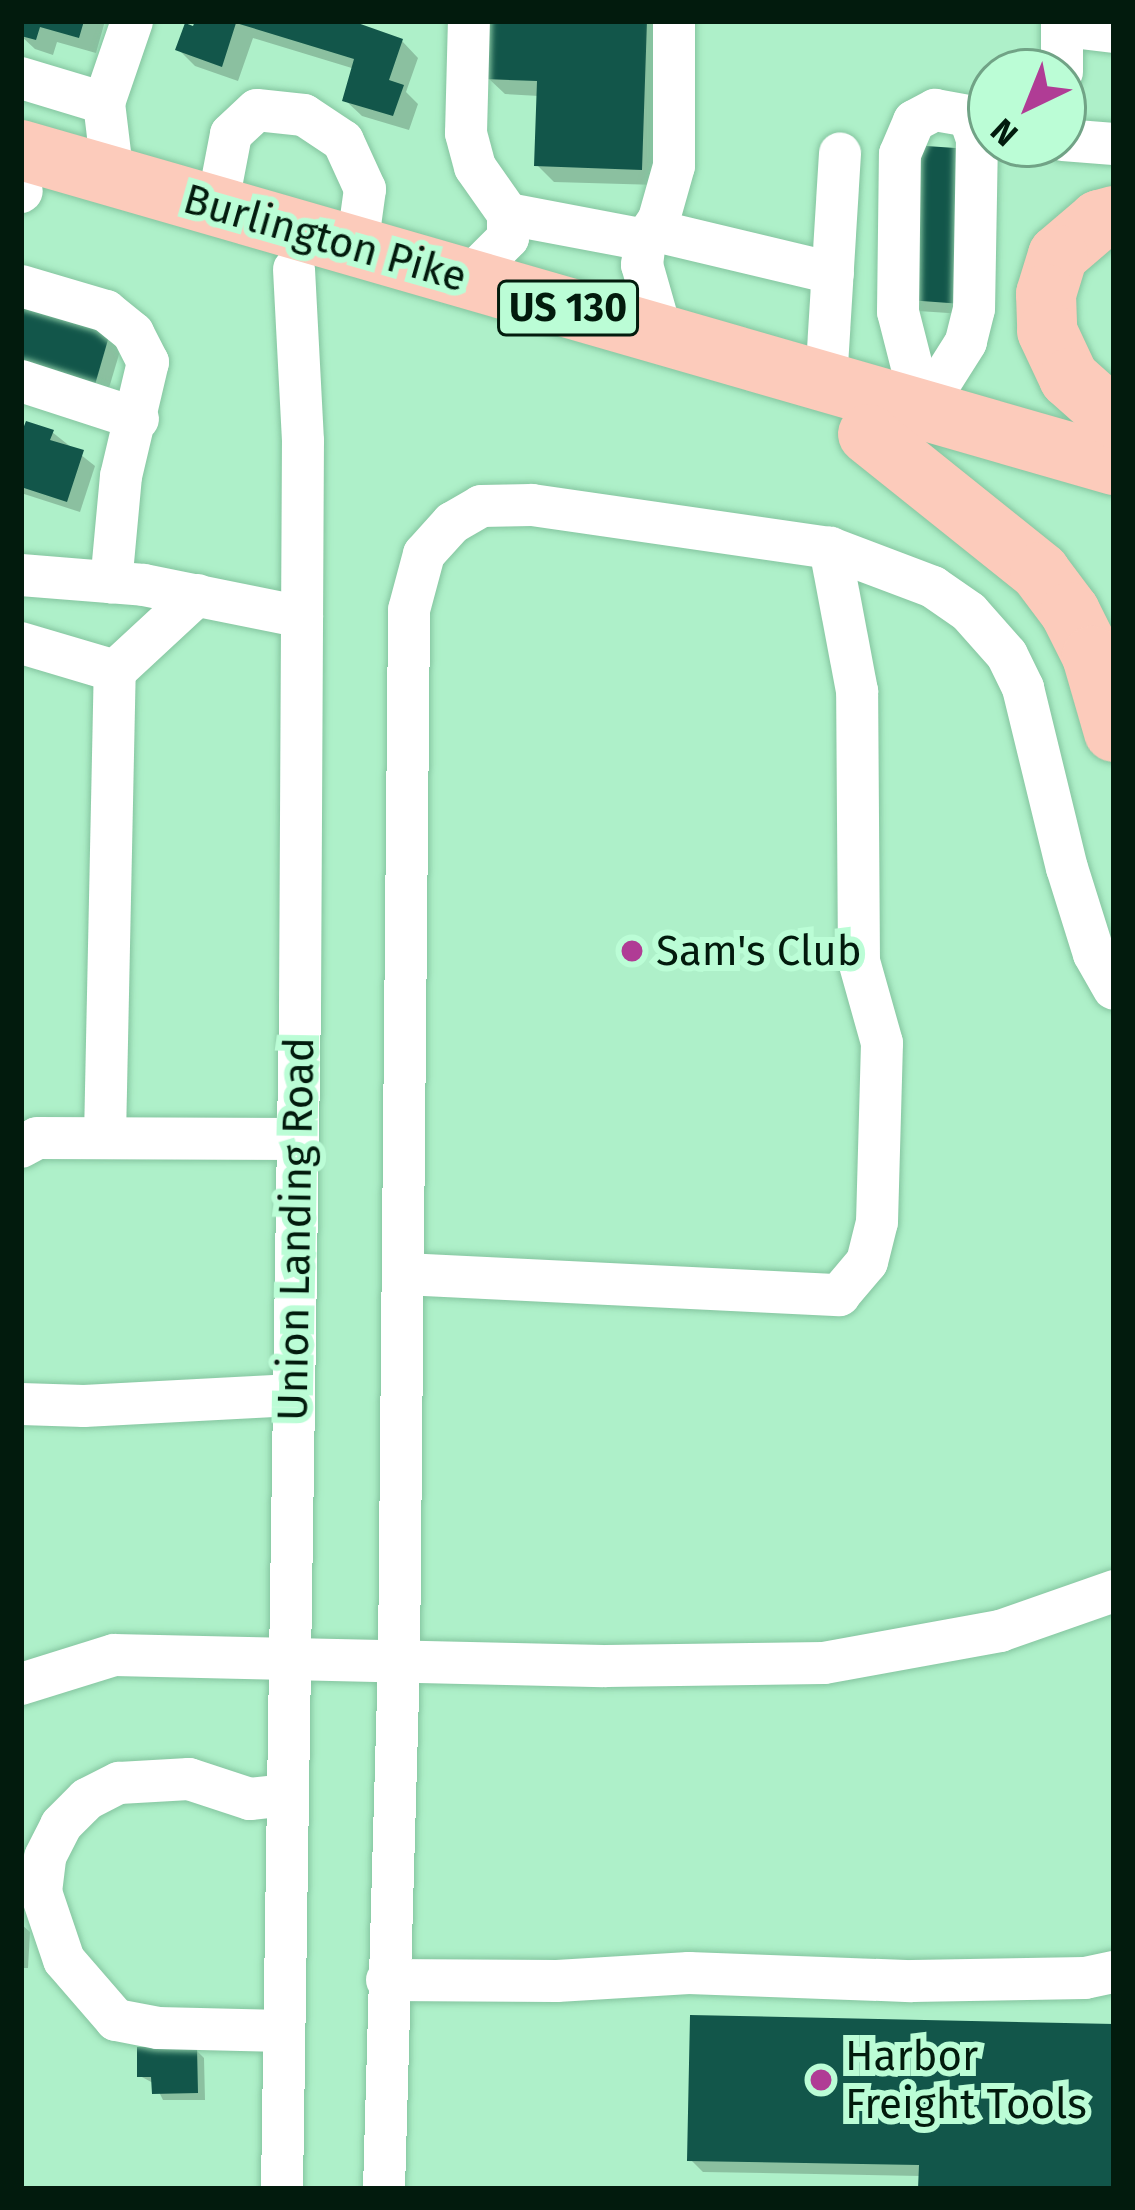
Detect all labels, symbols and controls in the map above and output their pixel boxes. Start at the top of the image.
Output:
north arrow [967,48,1087,168]
text: N [983,110,1026,154]
street label: Burlington Pike [178,174,472,302]
road number: US 130 [496,275,640,341]
place label: Sam's Club [656,926,862,976]
marker: Sam's Club [619,938,645,964]
street label: Union Landing Road [267,1037,325,1421]
place label: Harbor Freight Tools [845,2031,1087,2130]
marker: Harbor Freight Tools [808,2067,834,2093]

